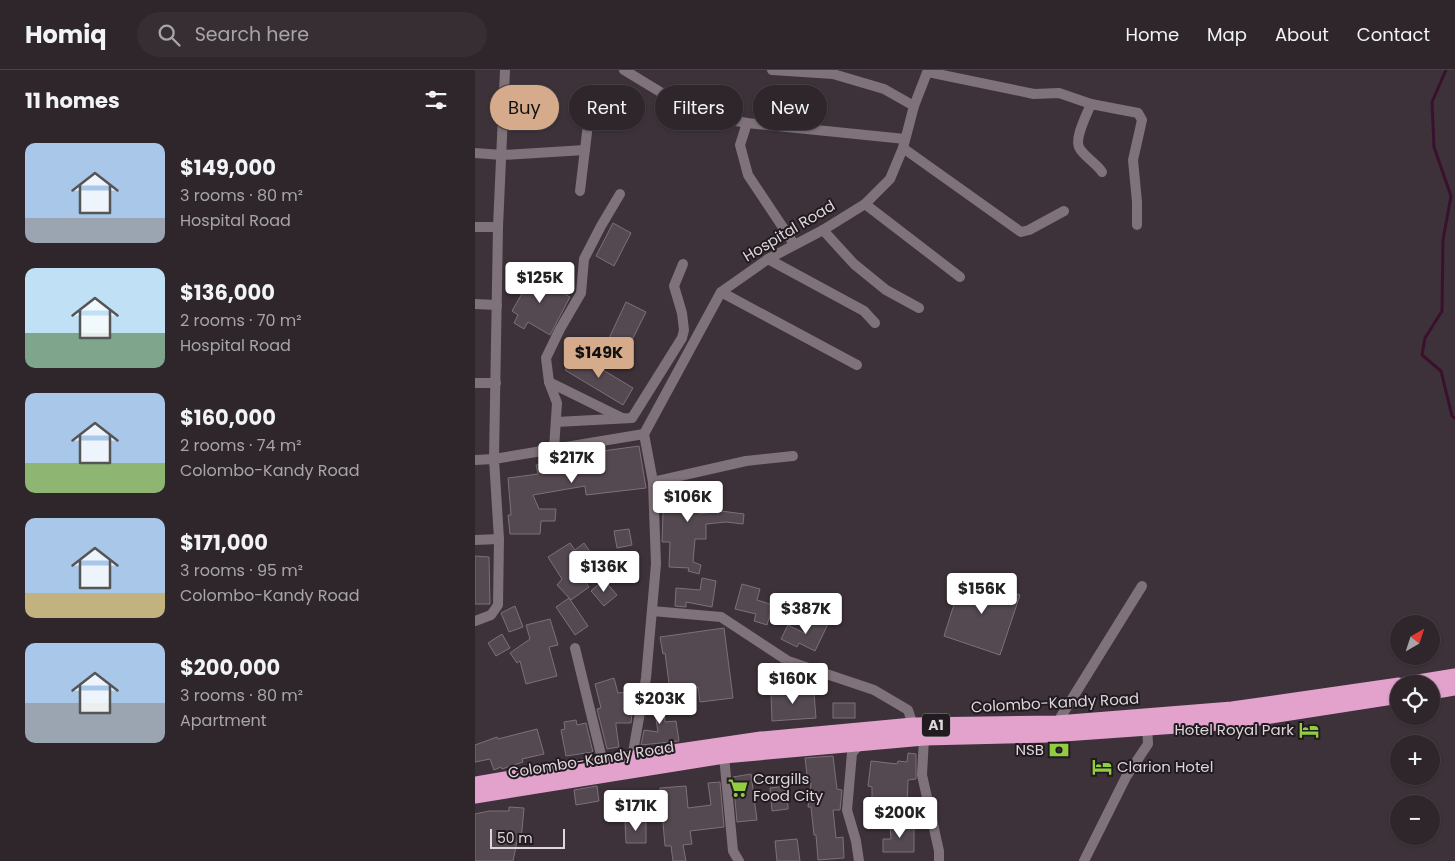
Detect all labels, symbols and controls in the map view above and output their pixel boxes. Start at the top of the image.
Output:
search box [137,12,487,57]
text: Homiq [25,18,107,51]
icon: search [155,21,183,49]
text: Search here [195,21,309,48]
text: Home [1125,22,1179,47]
text: Map [1207,22,1247,47]
text: About [1275,22,1329,47]
text: Contact [1357,22,1430,47]
chip: Buy [490,85,559,130]
chip: Rent [569,85,645,130]
chip: Filters [655,85,743,130]
chip: New [753,85,827,130]
text: 11 homes [25,86,120,115]
icon: filters [422,86,450,114]
text: $149,000 [180,153,276,182]
icon: home [65,163,125,223]
text: 3 rooms · 80 m² [180,184,303,207]
street label: Hospital Road [739,195,839,266]
text: Hospital Road [180,209,291,232]
pin: $125K [505,262,575,304]
text: $125K [516,266,564,289]
text: $136,000 [180,278,275,307]
icon: home [65,288,125,348]
text: 2 rooms · 70 m² [180,309,302,332]
text: Hospital Road [180,334,291,357]
pin: $149K [564,336,634,379]
text: $149K [575,341,623,364]
text: $160,000 [180,403,276,432]
icon: home [65,413,125,473]
text: 2 rooms · 74 m² [180,434,302,457]
pin: $217K [537,442,607,484]
text: $217K [549,446,595,469]
text: Colombo-Kandy Road [180,459,359,482]
pin: $106K [653,480,723,523]
text: $106K [664,485,712,508]
text: $171,000 [180,528,268,557]
icon: home [65,538,125,598]
pin: $136K [569,550,639,593]
text: $136K [580,555,628,578]
text: 3 rooms · 95 m² [180,559,303,582]
pin: $156K [947,572,1017,615]
text: $156K [958,577,1006,600]
text: Colombo-Kandy Road [180,584,359,607]
pin: $387K [771,592,841,635]
text: $387K [781,597,831,620]
north arrow [1390,615,1440,665]
map controls [1390,615,1440,845]
text: $200,000 [180,653,280,682]
pin: $160K [758,662,828,705]
icon: home [65,663,125,723]
text: $160K [769,667,817,690]
button: locate [1390,675,1440,725]
pin: $203K [625,682,695,725]
text: 3 rooms · 80 m² [180,684,303,707]
text: $203K [635,687,685,710]
street label: Colombo-Kandy Road [970,688,1140,717]
text: Apartment [180,709,267,732]
road number: A1 [922,714,950,736]
place label: Hotel Royal Park [1174,719,1294,740]
hotel icon: Hotel Royal Park [1298,719,1320,741]
button: + [1390,735,1440,785]
street label: Colombo-Kandy Road [506,736,676,783]
place label: NSB [1015,739,1044,760]
bank icon: NSB [1048,739,1070,761]
hotel icon: Clarion Hotel [1091,756,1113,778]
place label: Clarion Hotel [1117,756,1213,777]
place label: Cargills Food City [753,768,824,806]
supermarket icon: Cargills Food City [727,777,749,799]
pin: $171K [601,790,671,832]
text: $171K [615,794,657,817]
button: − [1390,795,1440,845]
pin: $200K [865,796,935,839]
text: $200K [874,801,926,824]
scale bar [490,826,565,849]
text: 50 m [497,828,533,848]

